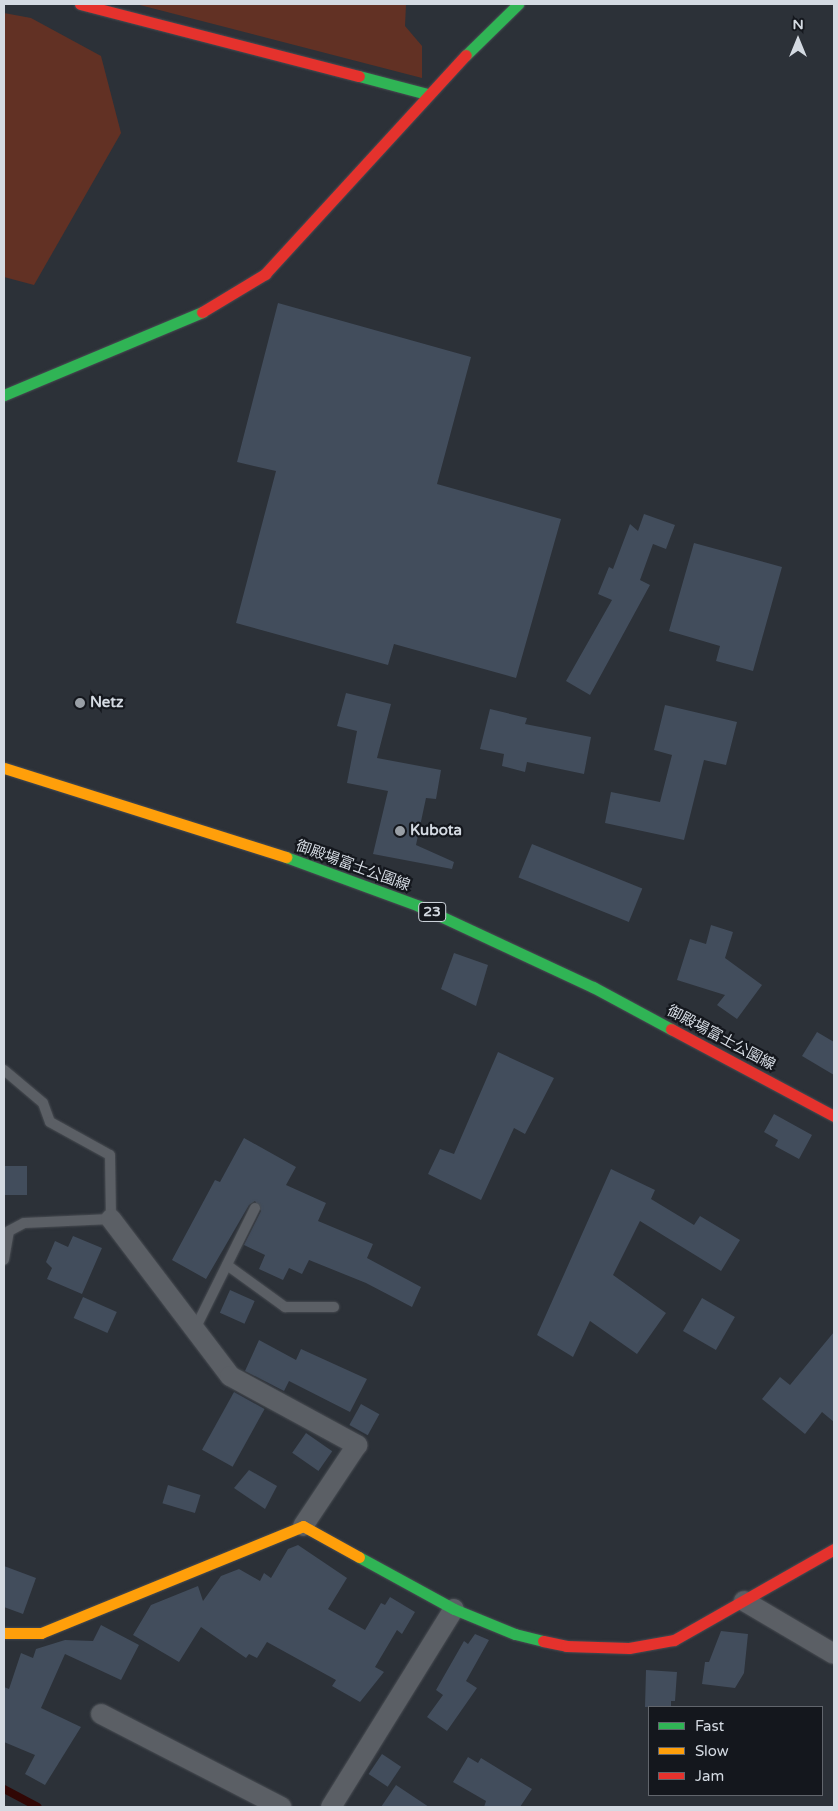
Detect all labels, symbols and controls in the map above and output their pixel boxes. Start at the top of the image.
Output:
north arrow [773,15,823,65]
text: N [792,16,804,33]
place label: Netz [90,694,124,712]
marker: Netz [74,697,86,709]
place label: Kubota [410,822,462,840]
marker: Kubota [394,825,406,837]
street label: 御殿場富士公園線 [294,837,412,895]
road number: 23 [417,900,447,924]
street label: 御殿場富士公園線 [664,1002,778,1074]
legend [648,1706,823,1796]
text: Fast [695,1717,724,1735]
text: Slow [695,1742,729,1760]
text: Jam [695,1767,724,1785]

